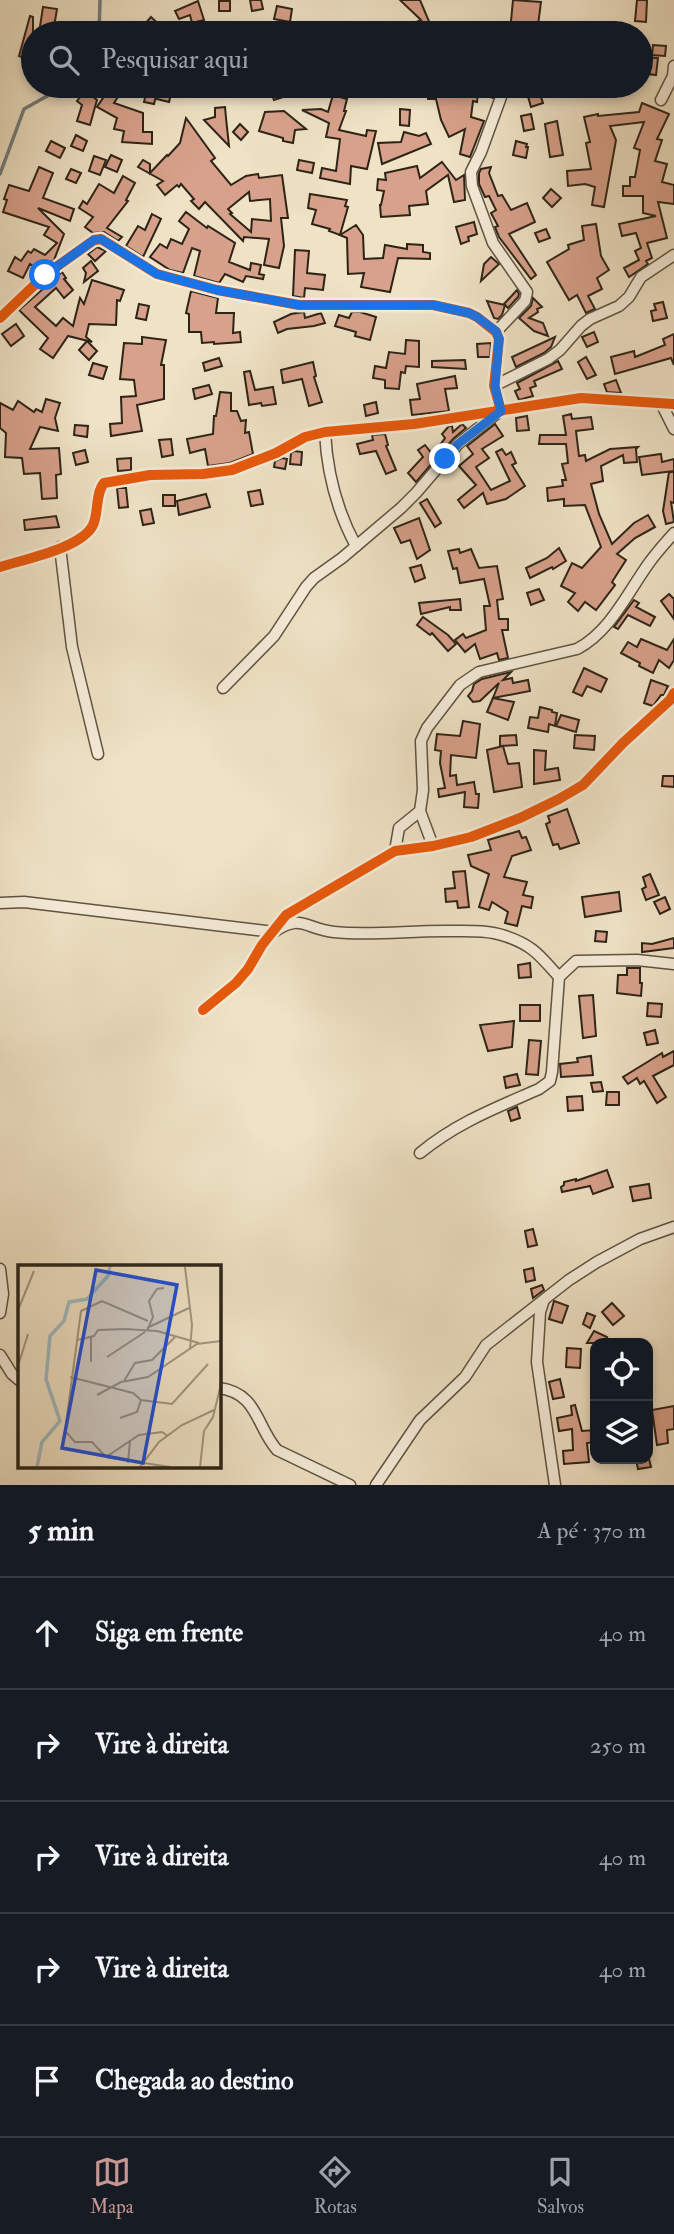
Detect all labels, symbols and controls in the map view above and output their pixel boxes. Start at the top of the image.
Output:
search box [21,21,653,98]
icon: search [45,41,83,79]
text: Pesquisar aqui [101,44,249,76]
route start [29,259,60,290]
route end [429,443,460,474]
inset map [18,1265,220,1468]
map controls [590,1338,653,1464]
button: locate [590,1338,653,1401]
button: layers [590,1401,653,1464]
text: 5 min [28,1512,94,1549]
text: A pé · 370 m [537,1516,646,1545]
icon: ahead [28,1614,66,1652]
text: Siga em frente [95,1617,243,1649]
text: 40 m [599,1619,646,1648]
icon: right [28,1726,66,1764]
text: Vire à direita [95,1729,228,1761]
text: 250 m [590,1731,646,1760]
icon: right [28,1838,66,1876]
text: Vire à direita [95,1841,228,1873]
text: 40 m [599,1843,646,1872]
icon: right [28,1950,66,1988]
text: Vire à direita [95,1953,228,1985]
text: 40 m [599,1955,646,1984]
icon: arrive [28,2062,66,2100]
text: Chegada ao destino [95,2065,293,2097]
tab: Mapa [90,2153,134,2219]
tab: Rotas [314,2153,357,2219]
tab: Salvos [537,2153,584,2219]

